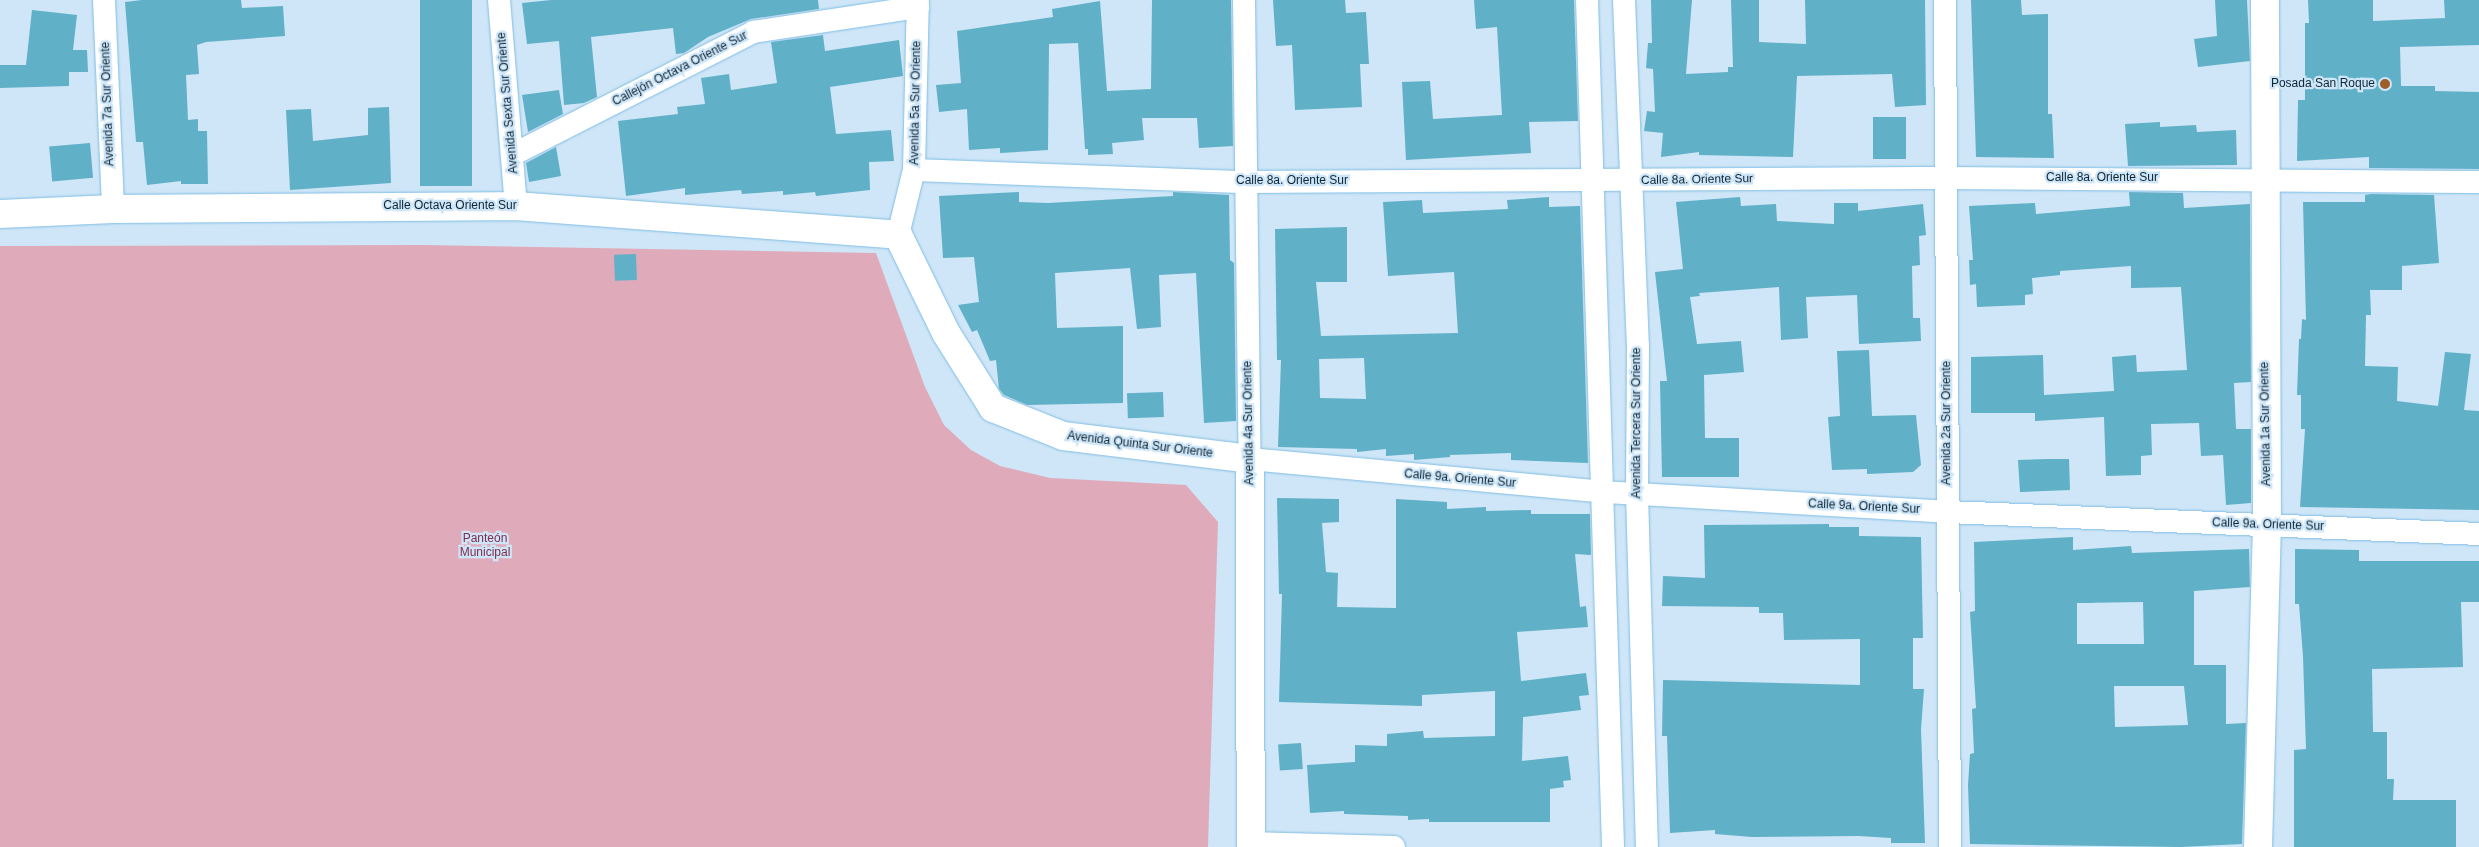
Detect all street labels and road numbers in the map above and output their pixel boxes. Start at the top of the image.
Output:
street label: Callejón Octava Oriente Sur [610,29,750,109]
street label: Avenida Sexta Sur Oriente [495,32,521,174]
street label: Avenida 5a Sur Oriente [908,41,924,165]
street label: Avenida 7a Sur Oriente [99,42,117,166]
street label: Calle 8a. Oriente Sur [2046,171,2158,185]
street label: Calle 8a. Oriente Sur [1641,172,1753,188]
street label: Calle 8a. Oriente Sur [1236,174,1348,188]
street label: Calle Octava Oriente Sur [383,199,517,213]
street label: Avenida Tercera Sur Oriente [1630,347,1644,499]
street label: Avenida 4a Sur Oriente [1241,361,1257,485]
street label: Avenida 2a Sur Oriente [1940,361,1954,485]
street label: Avenida 1a Sur Oriente [2258,362,2274,486]
street label: Avenida Quinta Sur Oriente [1066,429,1214,461]
street label: Calle 9a. Oriente Sur [1404,467,1516,491]
street label: Calle 9a. Oriente Sur [1808,497,1920,517]
street label: Calle 9a. Oriente Sur [2212,516,2324,534]

